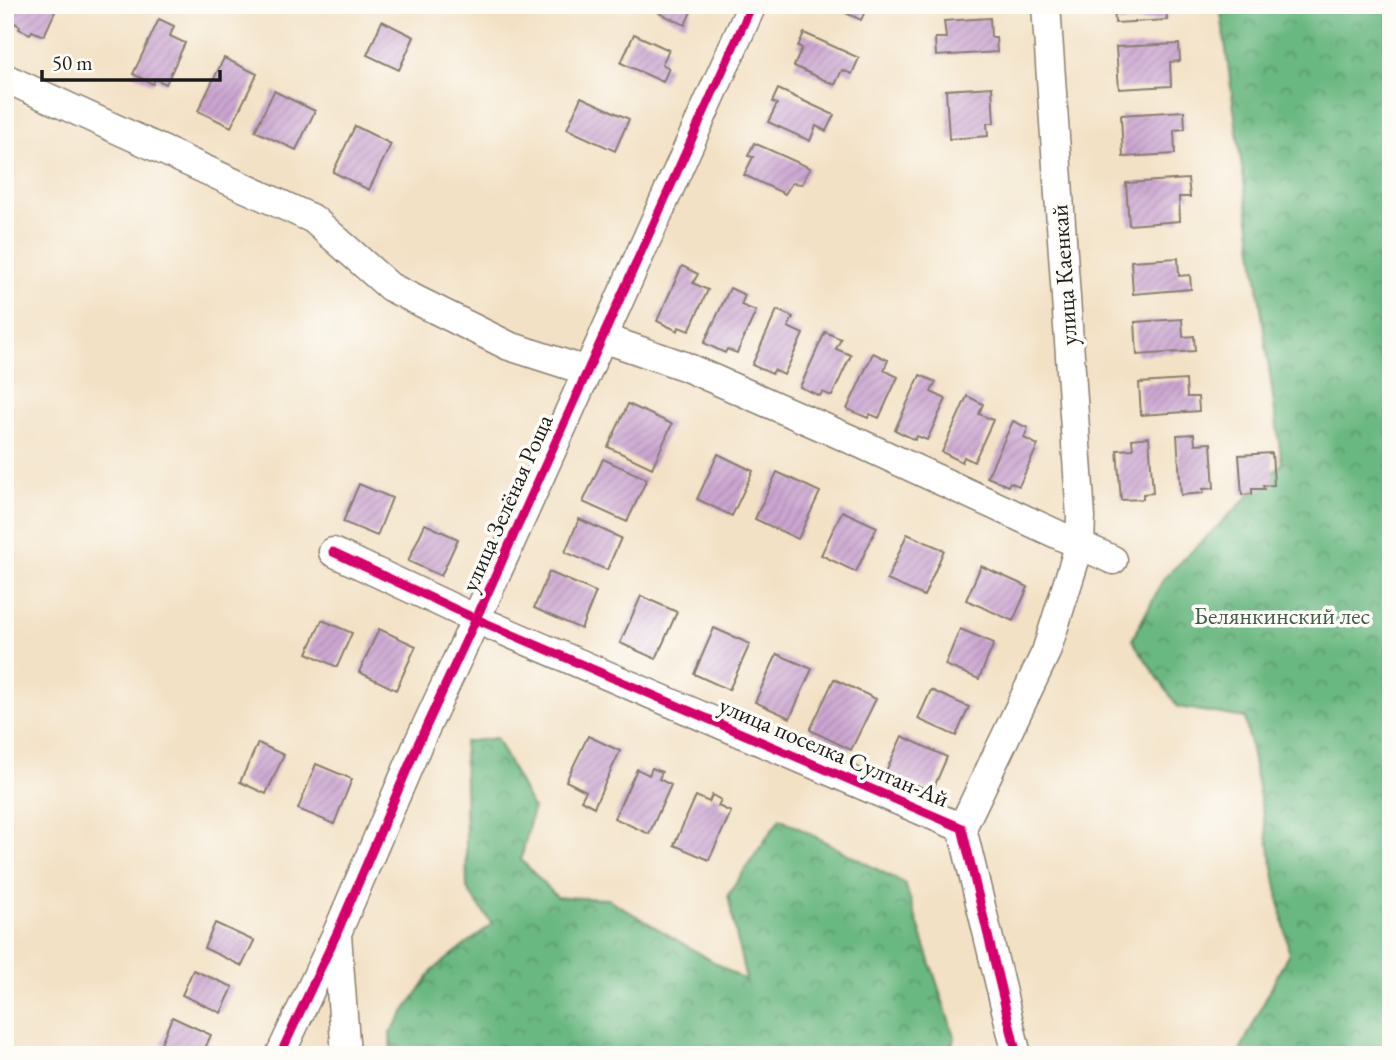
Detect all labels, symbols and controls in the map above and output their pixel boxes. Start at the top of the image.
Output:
scale bar [42,38,220,82]
text: 50 m [52,49,93,76]
street label: улица Каенкай [1043,203,1084,347]
street label: улица Зелёная Роща [454,409,560,596]
park label: Белянкинский лес [1194,600,1370,631]
street label: улица поселка Султан-Ай [715,689,954,814]

